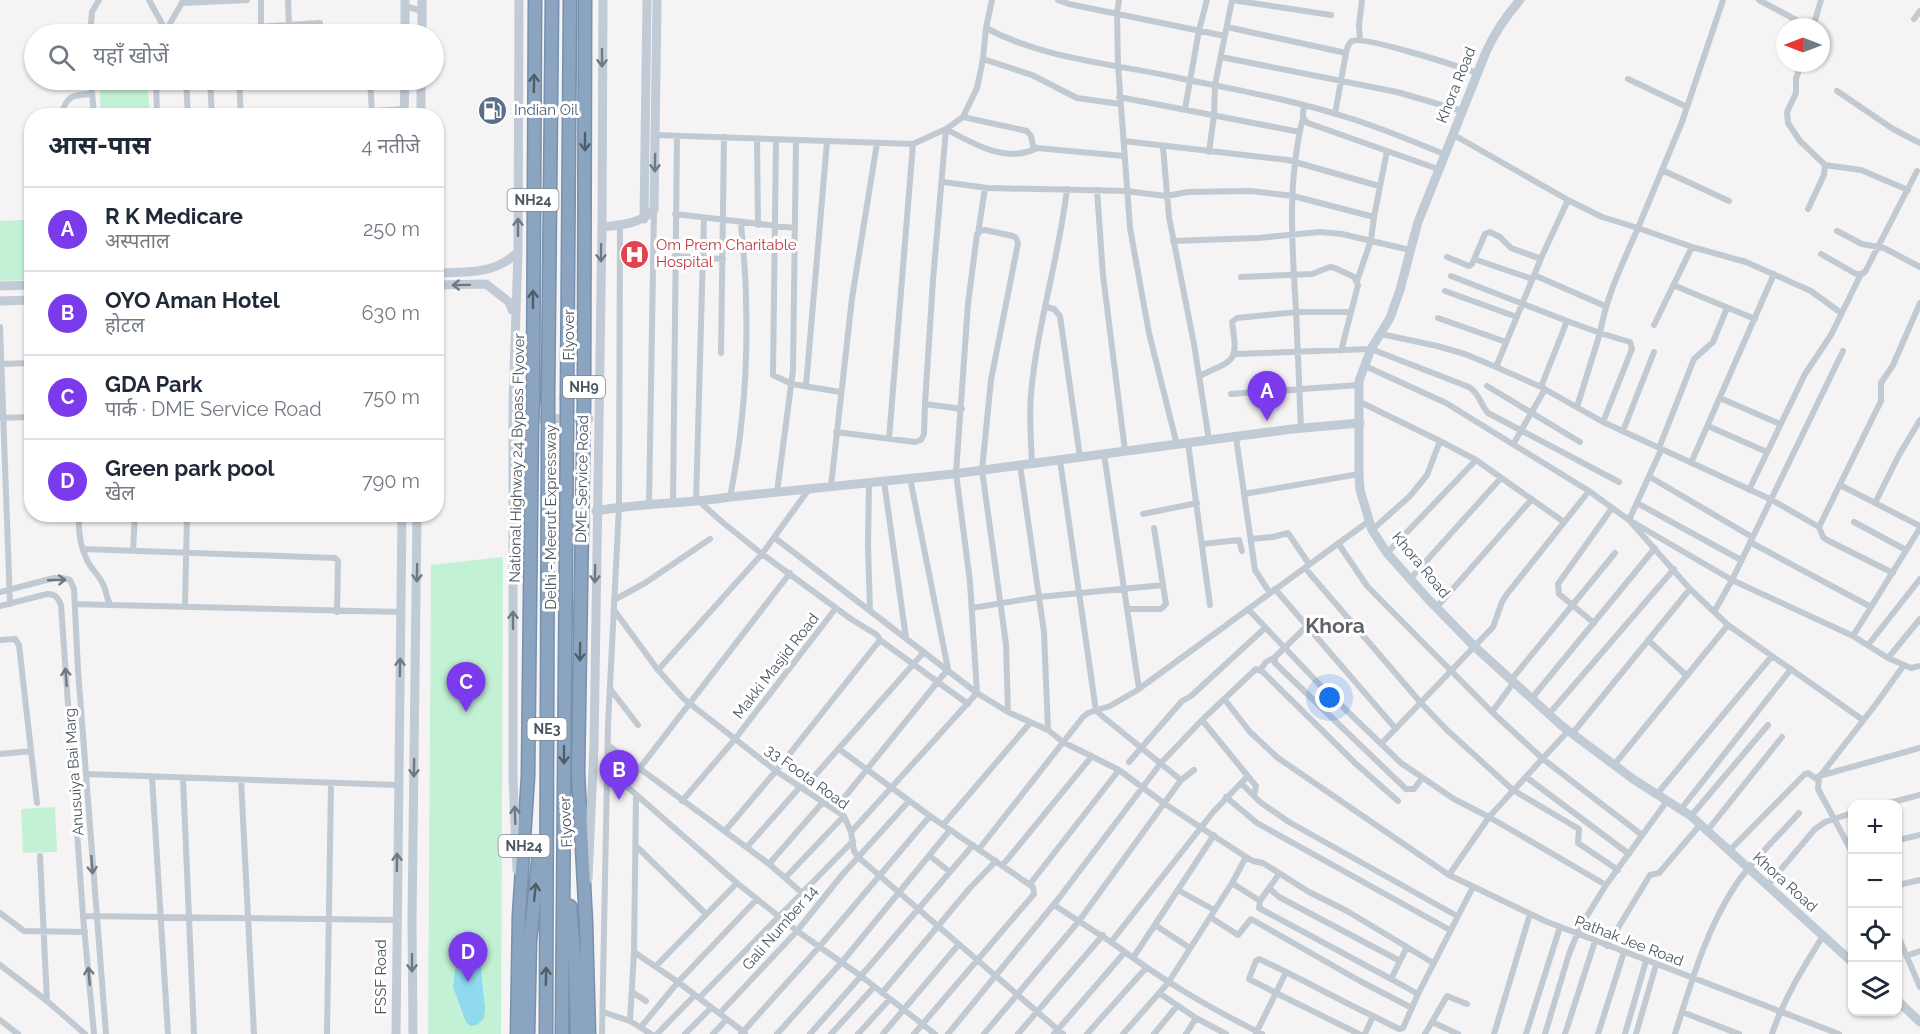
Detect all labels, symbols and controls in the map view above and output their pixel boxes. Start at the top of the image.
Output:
north arrow [1776,18,1830,72]
search box [24,24,444,90]
icon: search [45,41,78,74]
text: यहाँ खोजें [93,42,169,68]
street label: Khora Road [1433,44,1479,126]
one-way arrow [596,48,608,68]
one-way arrow [528,73,540,93]
fuel station icon: Indian Oil [477,94,509,126]
place label: Indian Oil [514,101,579,119]
text: आस-पास [48,130,151,160]
one-way arrow [579,132,591,152]
text: 4 नतीजे [361,134,420,158]
one-way arrow [649,153,661,173]
road number: NH24 [508,189,558,211]
text: R K Medicare [105,203,243,229]
text: A [61,217,74,241]
text: 250 m [363,217,420,241]
one-way arrow [512,217,524,237]
text: अस्पताल [105,229,170,253]
place label: Om Prem Charitable Hospital [656,236,797,271]
hospital icon: Om Prem Charitable Hospital [619,238,651,270]
one-way arrow [595,243,607,263]
one-way arrow [452,279,472,291]
text: OYO Aman Hotel [105,287,280,313]
one-way arrow [527,289,539,309]
text: B [61,301,74,325]
text: 630 m [362,301,420,325]
street label: Flyover [560,309,578,360]
text: होटल [105,313,144,337]
street label: National Highway 24 Bypass Flyover [506,332,528,583]
text: GDA Park [105,371,202,397]
pin: A [1248,372,1286,421]
road number: NH9 [563,376,605,398]
text: C [61,385,74,409]
text: 750 m [363,385,420,409]
text: पार्क · DME Service Road [105,397,322,421]
street label: DME Service Road [572,415,592,543]
street label: Delhi - Meerut Expressway [542,424,560,610]
text: Green park pool [105,455,274,481]
text: D [60,469,75,493]
text: 790 m [362,469,420,493]
text: खेल [105,481,135,505]
street label: Khora Road [1388,528,1454,602]
one-way arrow [411,562,423,582]
one-way arrow [589,564,601,584]
one-way arrow [46,574,66,585]
one-way arrow [507,610,519,630]
street label: Makki Masjid Road [729,610,823,722]
district label: Khora [1305,613,1365,638]
one-way arrow [574,642,586,662]
one-way arrow [394,657,406,677]
pin: C [446,662,486,712]
one-way arrow [60,667,71,687]
your location [1315,683,1344,712]
street label: Anusuiya Bai Marg [61,708,87,836]
road number: NE3 [528,718,566,740]
street label: 33 Foota Road [762,741,852,813]
one-way arrow [559,744,570,764]
pin: B [600,750,638,800]
one-way arrow [408,757,420,777]
street label: Flyover [556,795,576,848]
map controls [1848,800,1902,1016]
button: + [1848,800,1902,854]
one-way arrow [509,805,520,825]
road number: NH24 [498,835,550,857]
street label: Khora Road [1749,848,1821,916]
one-way arrow [391,852,403,872]
one-way arrow [87,854,98,874]
button: − [1848,854,1902,908]
one-way arrow [530,882,541,902]
street label: Gali Number 14 [739,882,821,974]
button: locate [1848,908,1902,962]
street label: Pathak Jee Road [1572,912,1686,970]
pin: D [448,932,488,982]
street label: FSSF Road [372,939,390,1015]
one-way arrow [406,952,418,972]
button: layers [1848,962,1902,1016]
one-way arrow [83,966,94,986]
one-way arrow [540,966,552,986]

